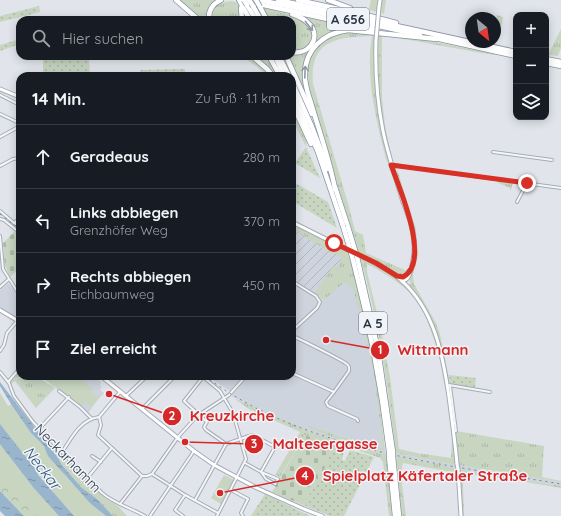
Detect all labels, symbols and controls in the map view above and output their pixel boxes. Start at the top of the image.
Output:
road number: A 656 [327,8,369,30]
north arrow [465,12,501,48]
map controls [513,12,549,120]
button: + [513,12,549,48]
search box [16,16,296,60]
one-way arrow [305,20,313,31]
icon: search [30,27,52,49]
text: Hier suchen [62,29,143,48]
button: − [513,48,549,84]
one-way arrow [302,66,309,79]
button: layers [513,84,549,120]
text: 14 Min. [32,88,86,109]
text: Zu Fuß · 1.1 km [195,90,280,106]
icon: ahead [32,146,54,168]
text: Geradeaus [70,147,149,166]
text: 280 m [243,149,280,165]
route end [518,174,536,192]
text: Links abbiegen [70,203,178,222]
icon: left [32,210,54,232]
text: 370 m [243,213,280,229]
text: Grenzhöfer Weg [70,222,168,238]
route start [325,234,343,252]
text: Rechts abbiegen [70,267,191,286]
icon: right [32,274,54,296]
text: 450 m [243,277,280,293]
text: Eichbaumweg [70,286,154,302]
road number: A 5 [359,312,387,334]
callout: Wittmann [370,337,477,364]
icon: arrive [32,338,54,360]
text: Ziel erreicht [70,339,157,358]
text: Wittmann [397,340,469,359]
text: 1 [378,342,382,357]
callout: Kreuzkirche [162,403,282,430]
text: Kreuzkirche [190,406,274,425]
text: 2 [169,408,176,423]
street label: Neckarhamm [31,420,105,496]
callout: Maltesergasse [244,431,385,458]
text: Maltesergasse [272,434,378,453]
text: 3 [251,436,257,451]
water label: Neckar [20,443,64,493]
callout: Spielplatz Käfertaler Straße [295,462,536,489]
text: Spielplatz Käfertaler Straße [323,466,528,485]
text: 4 [301,468,309,483]

